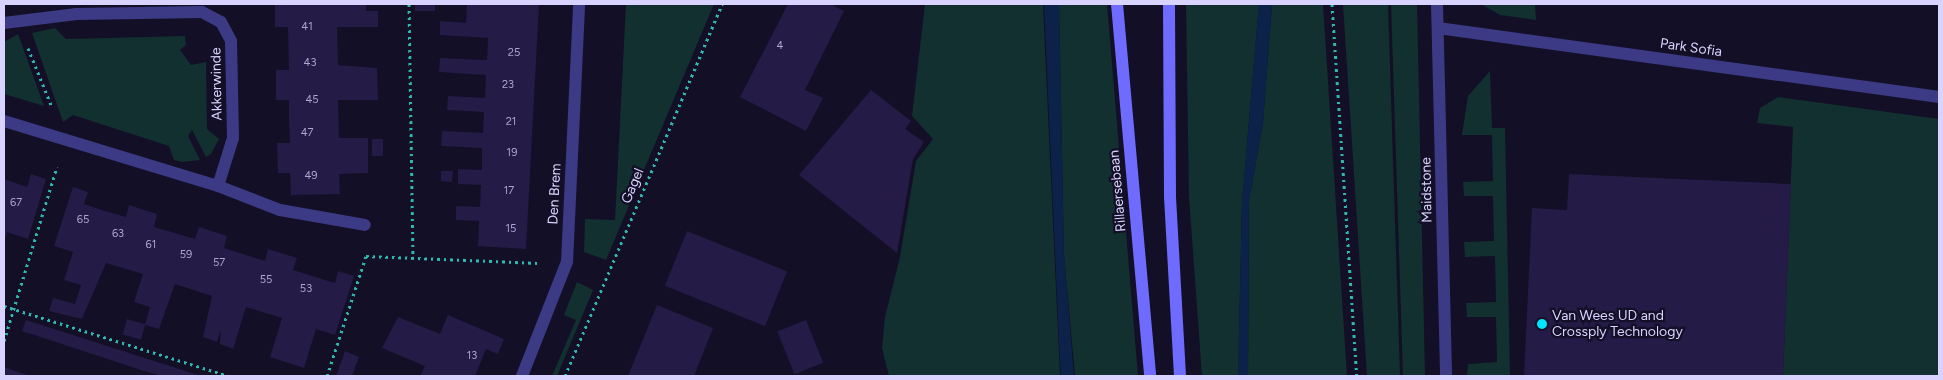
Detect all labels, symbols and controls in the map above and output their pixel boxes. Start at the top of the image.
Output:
house number: 41 [301,20,313,34]
street label: Park Sofia [1659,35,1723,61]
house number: 4 [777,39,783,53]
house number: 25 [508,46,520,60]
street label: Akkerwinde [208,47,226,121]
house number: 43 [304,56,316,70]
house number: 23 [502,78,514,92]
house number: 45 [305,93,319,107]
house number: 21 [506,115,516,129]
house number: 47 [301,126,313,140]
house number: 19 [507,146,517,160]
street label: Rillaersebaan [1106,149,1130,233]
street label: Maidstone [1418,157,1436,223]
street label: Den Brem [545,163,565,225]
street label: Gagel [618,166,648,206]
house number: 49 [304,169,318,183]
house number: 17 [504,184,514,198]
house number: 67 [10,196,22,210]
house number: 65 [77,213,89,227]
house number: 15 [506,222,516,236]
house number: 63 [112,227,124,241]
house number: 61 [146,238,156,252]
house number: 59 [180,248,192,262]
house number: 57 [213,256,225,270]
house number: 55 [260,273,272,287]
house number: 53 [300,282,312,296]
place label: Van Wees UD and Crossply Technology [1552,308,1683,341]
marker: Van Wees UD and Crossply Technology [1536,318,1548,330]
house number: 13 [467,349,477,363]

